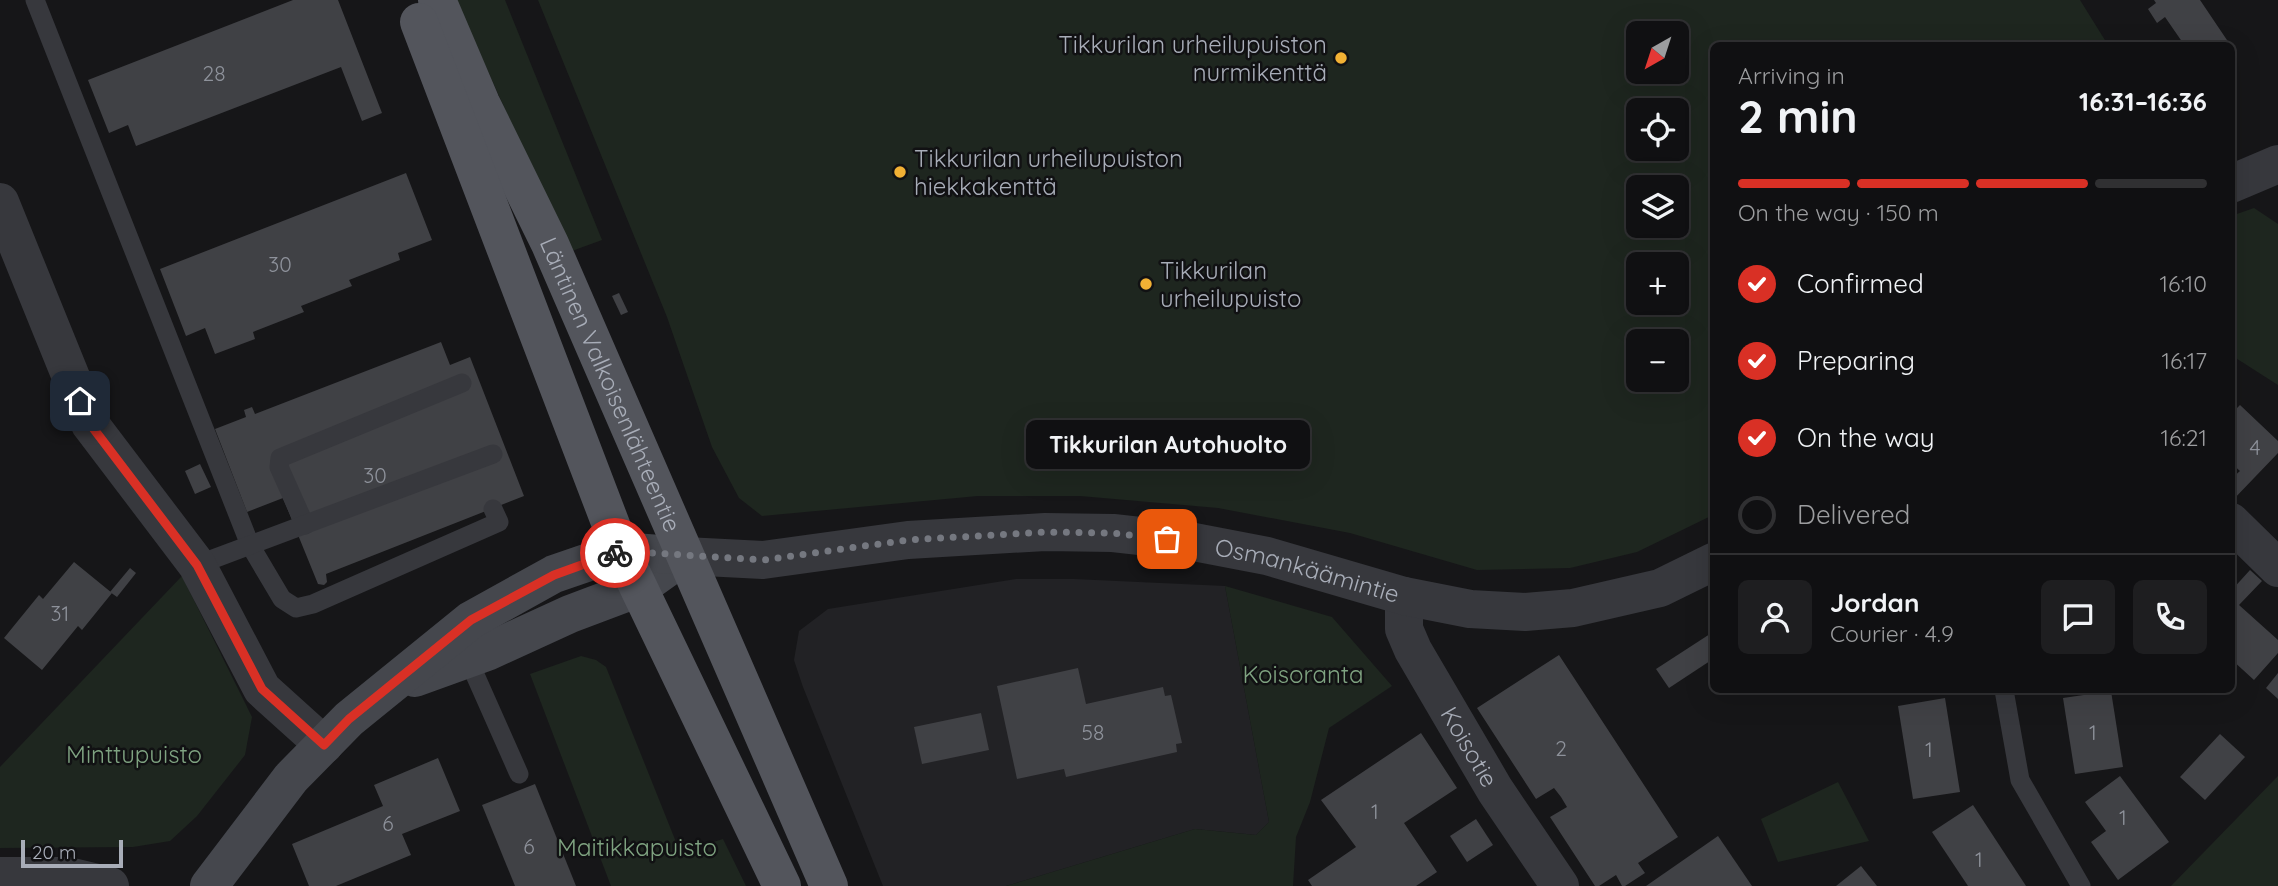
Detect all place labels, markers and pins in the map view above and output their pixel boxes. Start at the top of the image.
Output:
place label: Tikkurilan urheilupuiston nurmikenttä [1058,29,1327,87]
marker: Tikkurilan urheilupuiston nurmikenttä [1333,50,1349,66]
place label: Tikkurilan urheilupuiston hiekkakenttä [914,143,1183,201]
marker: Tikkurilan urheilupuiston hiekkakenttä [892,164,908,180]
place label: Tikkurilan urheilupuisto [1160,255,1301,313]
marker: Tikkurilan urheilupuisto [1138,276,1154,292]
pin [50,371,110,431]
callout: Tikkurilan Autohuolto [1025,420,1309,469]
pin [1137,509,1197,569]

